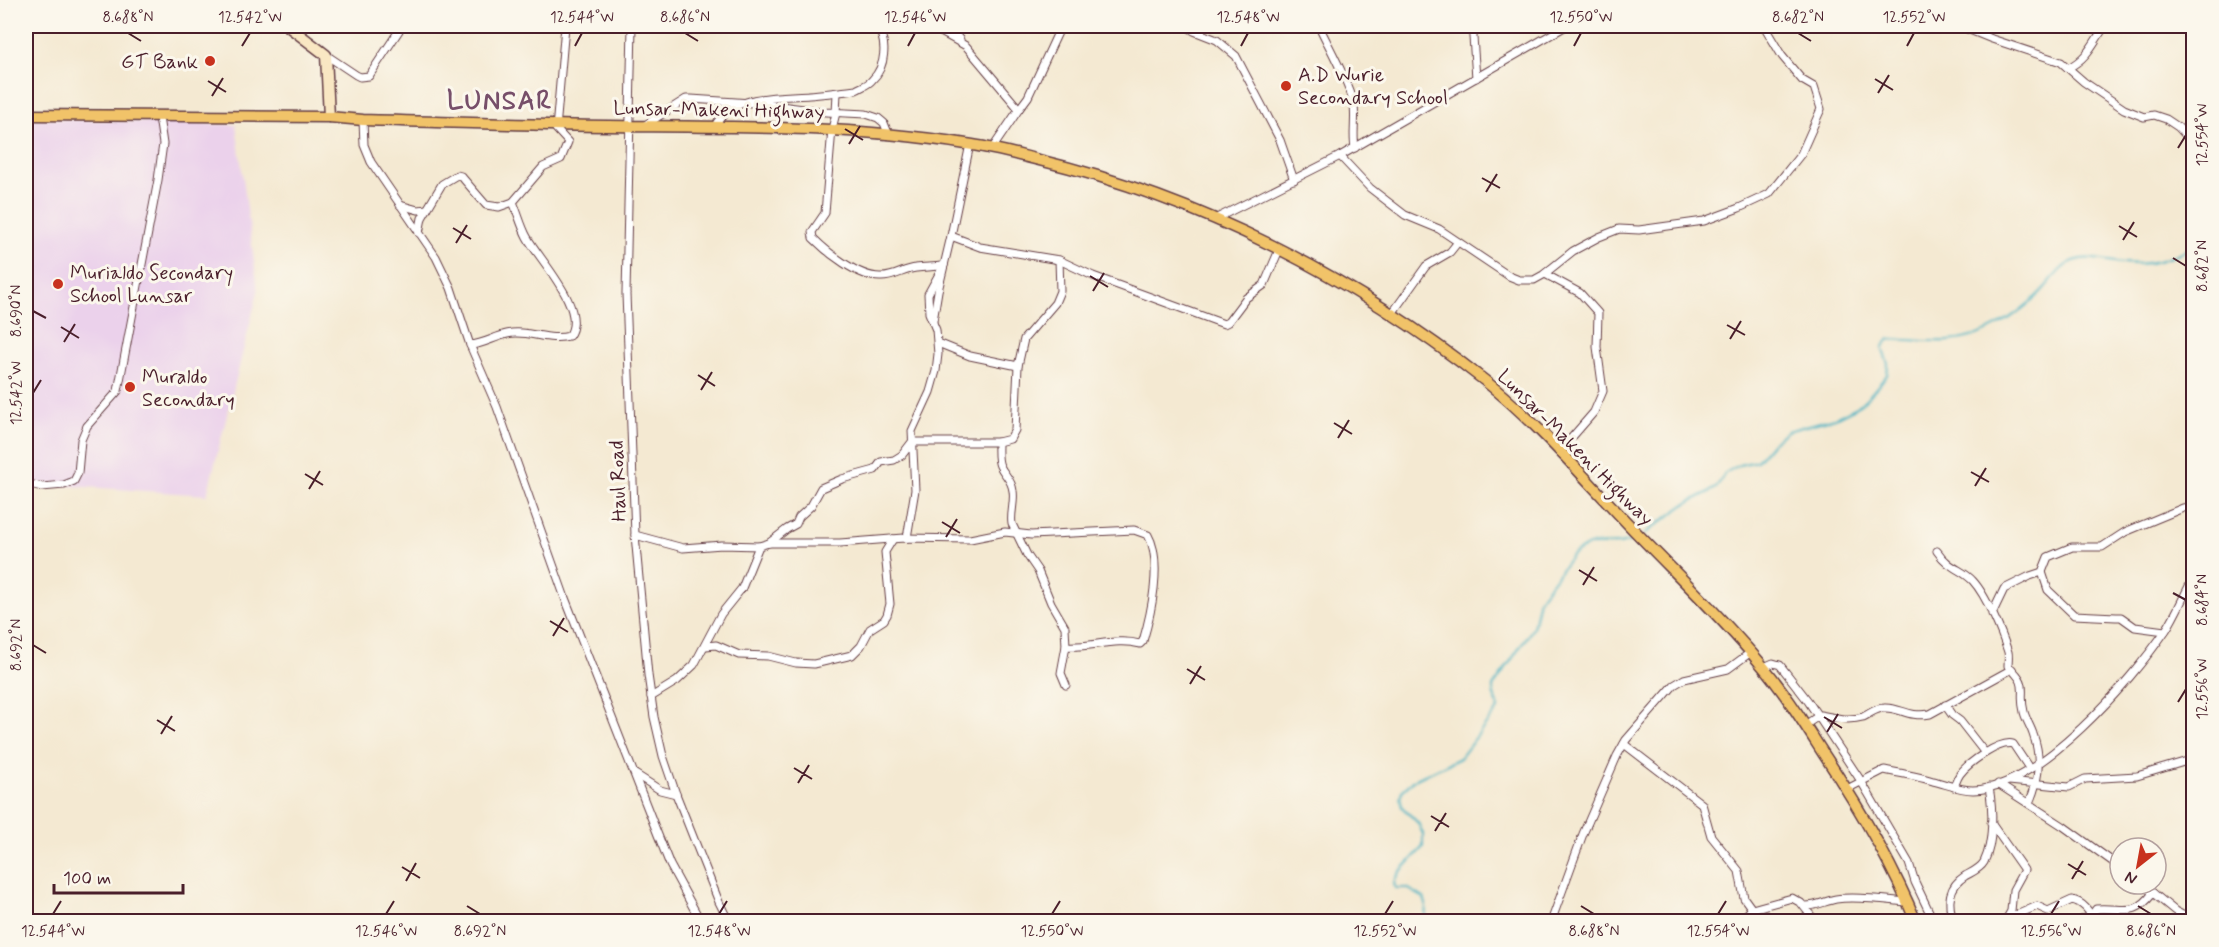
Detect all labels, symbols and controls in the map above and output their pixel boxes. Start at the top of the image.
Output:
text: 8.688°N [102,8,154,28]
text: 12.542°W [218,8,282,28]
text: 12.544°W [550,8,614,28]
text: 8.686°N [660,8,710,28]
text: 12.546°W [884,8,946,28]
text: 12.548°W [1216,8,1280,28]
text: 12.550°W [1550,8,1612,28]
text: 8.682°N [1772,8,1824,28]
text: 12.552°W [1883,8,1945,28]
place label: GT Bank [121,49,198,76]
marker: GT Bank [203,54,217,68]
place label: A.D Wurie Secondary School [1298,62,1448,112]
marker: A.D Wurie Secondary School [1279,79,1293,93]
district label: LUNSAR [447,85,553,119]
street label: Lunsar-Makeni Highway [613,95,825,128]
text: 12.554°W [2193,104,2213,166]
text: 8.682°N [2193,240,2213,292]
place label: Murialdo Secondary School Lunsar [70,260,233,310]
marker: Murialdo Secondary School Lunsar [51,277,65,291]
text: 8.690°N [7,285,27,337]
text: 12.542°W [7,361,27,425]
place label: Muraldo Secondary [142,364,235,414]
street label: Lunsar-Makeni Highway [1489,364,1659,534]
marker: Muraldo Secondary [123,380,137,394]
street label: Haul Road [604,440,633,522]
text: 8.684°N [2193,574,2213,626]
text: 8.692°N [7,619,27,671]
text: 12.556°W [2193,659,2213,719]
north arrow [2108,836,2168,896]
scale bar [54,857,183,895]
text: N [2121,866,2141,889]
text: 100 m [63,867,111,891]
text: 12.544°W [21,922,85,942]
text: 12.546°W [355,922,417,942]
text: 8.692°N [454,922,506,942]
text: 12.548°W [687,922,751,942]
text: 12.550°W [1021,922,1083,942]
text: 12.552°W [1354,922,1416,942]
text: 8.688°N [1568,922,1620,942]
text: 12.554°W [1687,922,1749,942]
text: 12.556°W [2021,922,2081,942]
text: 8.686°N [2126,922,2176,942]

